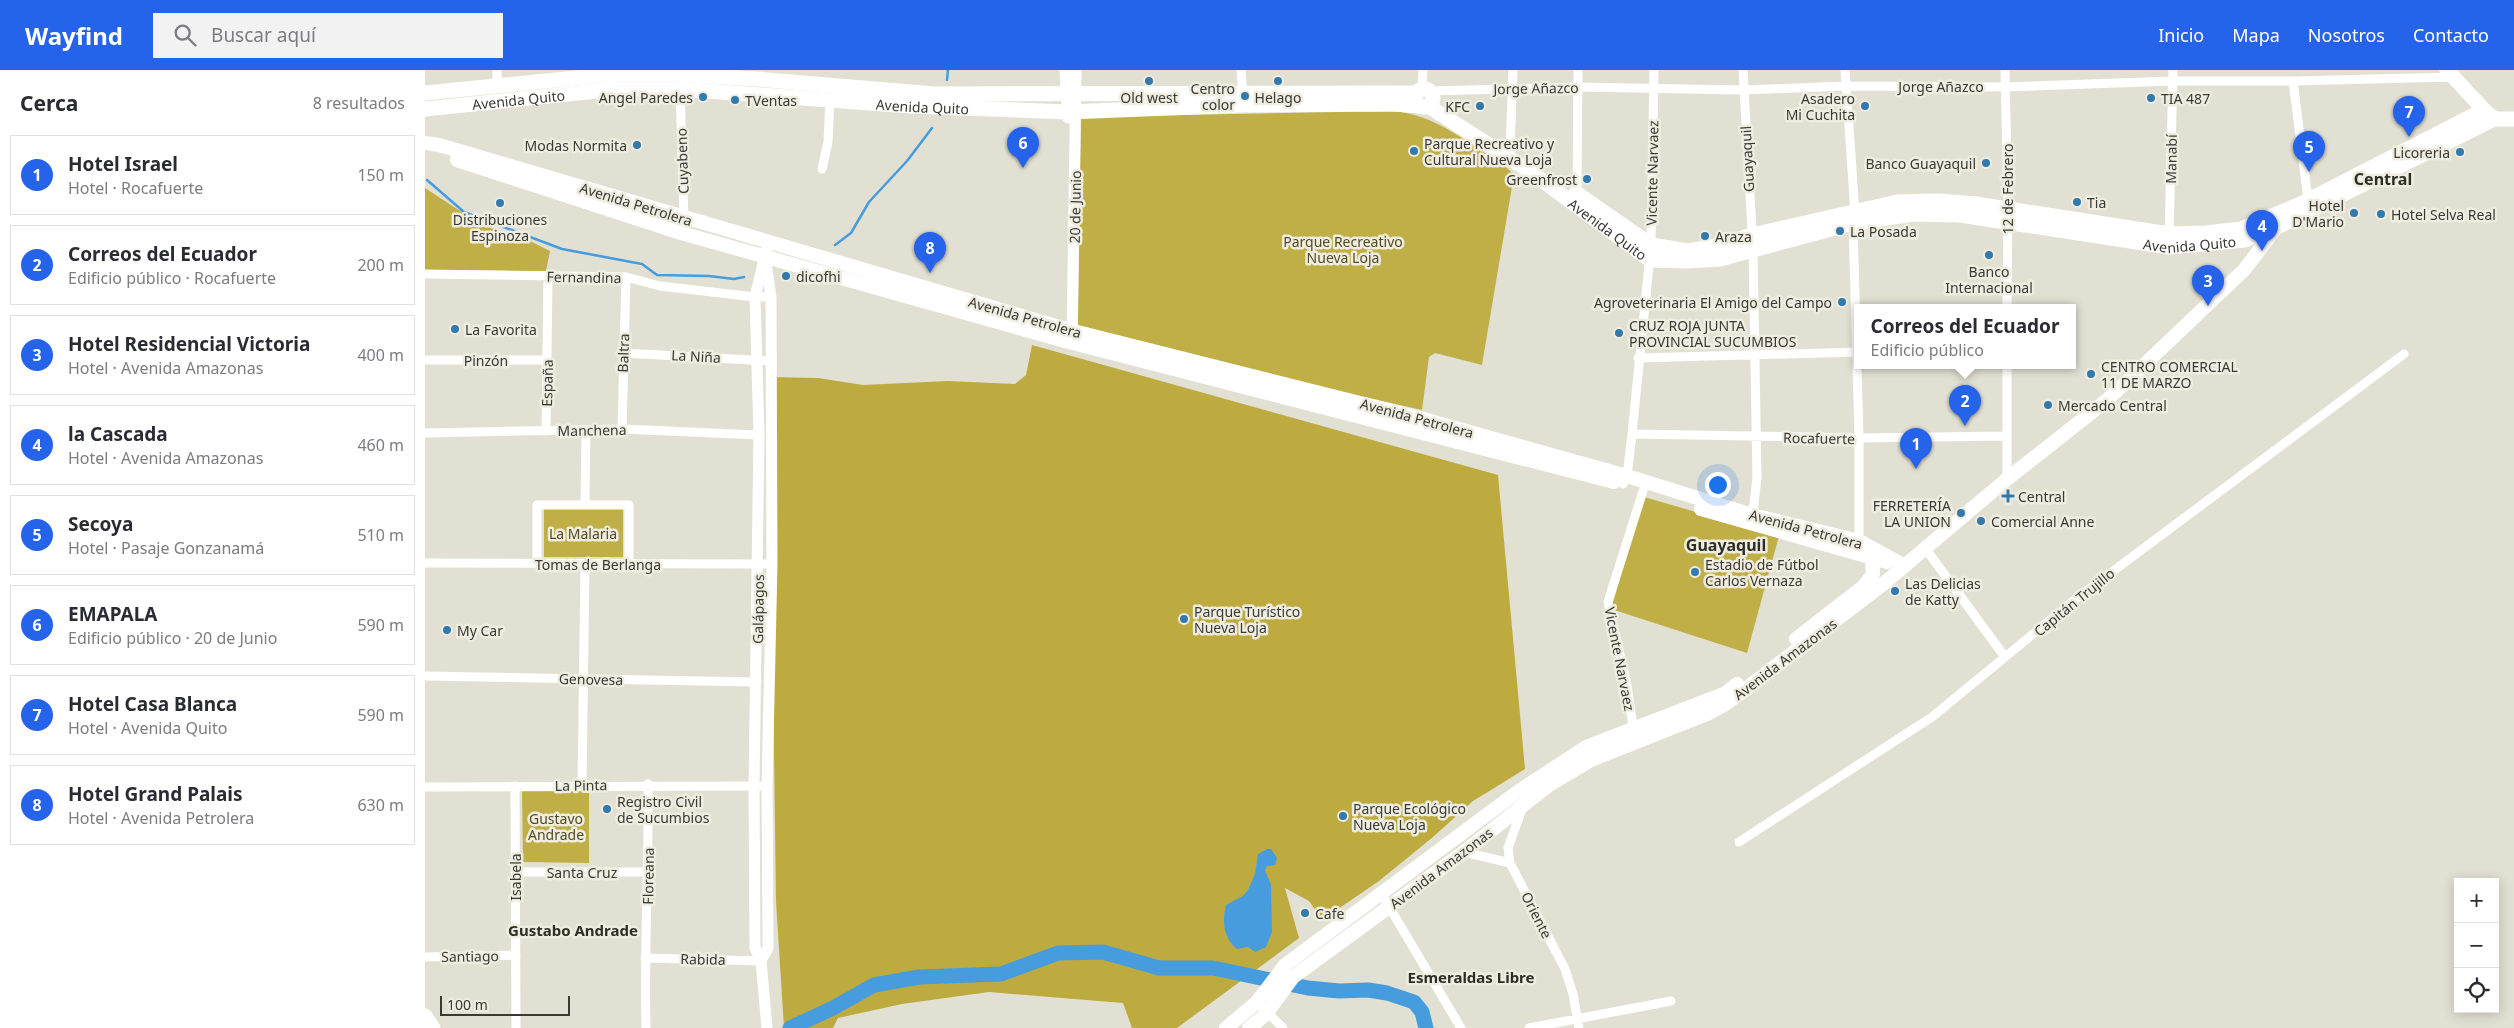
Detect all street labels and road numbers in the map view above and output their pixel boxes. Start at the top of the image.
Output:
street label: Jorge Añazco [1896,77,1984,96]
street label: Jorge Añazco [1491,78,1579,98]
street label: Avenida Quito [471,85,566,114]
street label: Avenida Quito [875,94,969,118]
street label: Vicente Narvaez [1642,120,1662,226]
street label: Guayaquil [1736,125,1758,193]
street label: Cuyabeno [671,128,693,194]
street label: Manabí [2161,134,2181,184]
street label: 12 de Febrero [1998,144,2017,234]
street label: 20 de Junio [1065,170,1085,244]
street label: Avenida Petrolera [577,178,695,230]
street label: Avenida Quito [1565,194,1651,264]
street label: Avenida Quito [2142,231,2237,257]
street label: Fernandina [546,267,622,287]
street label: Avenida Petrolera [966,292,1084,342]
street label: Baltra [613,333,633,373]
street label: La Niña [671,345,721,367]
street label: Pinzón [464,351,508,370]
street label: España [537,359,557,407]
street label: Avenida Petrolera [1358,394,1476,442]
street label: Manchena [557,420,627,440]
street label: Rocafuerte [1783,428,1855,448]
street label: Avenida Petrolera [1747,505,1865,553]
street label: Tomas de Berlanga [535,555,661,574]
street label: Capitán Trujillo [2030,564,2118,640]
street label: Galápagos [748,574,768,644]
street label: Vicente Narvaez [1601,605,1639,713]
street label: Avenida Amazonas [1730,614,1841,704]
street label: Genovesa [559,669,623,689]
street label: La Pinta [555,775,607,795]
street label: Avenida Amazonas [1386,823,1497,913]
street label: Floreana [638,847,658,905]
street label: Isabela [506,853,525,901]
street label: Santa Cruz [547,863,618,882]
street label: Oriente [1517,888,1557,942]
street label: Santiago [441,946,499,966]
street label: Rabida [680,949,726,969]

